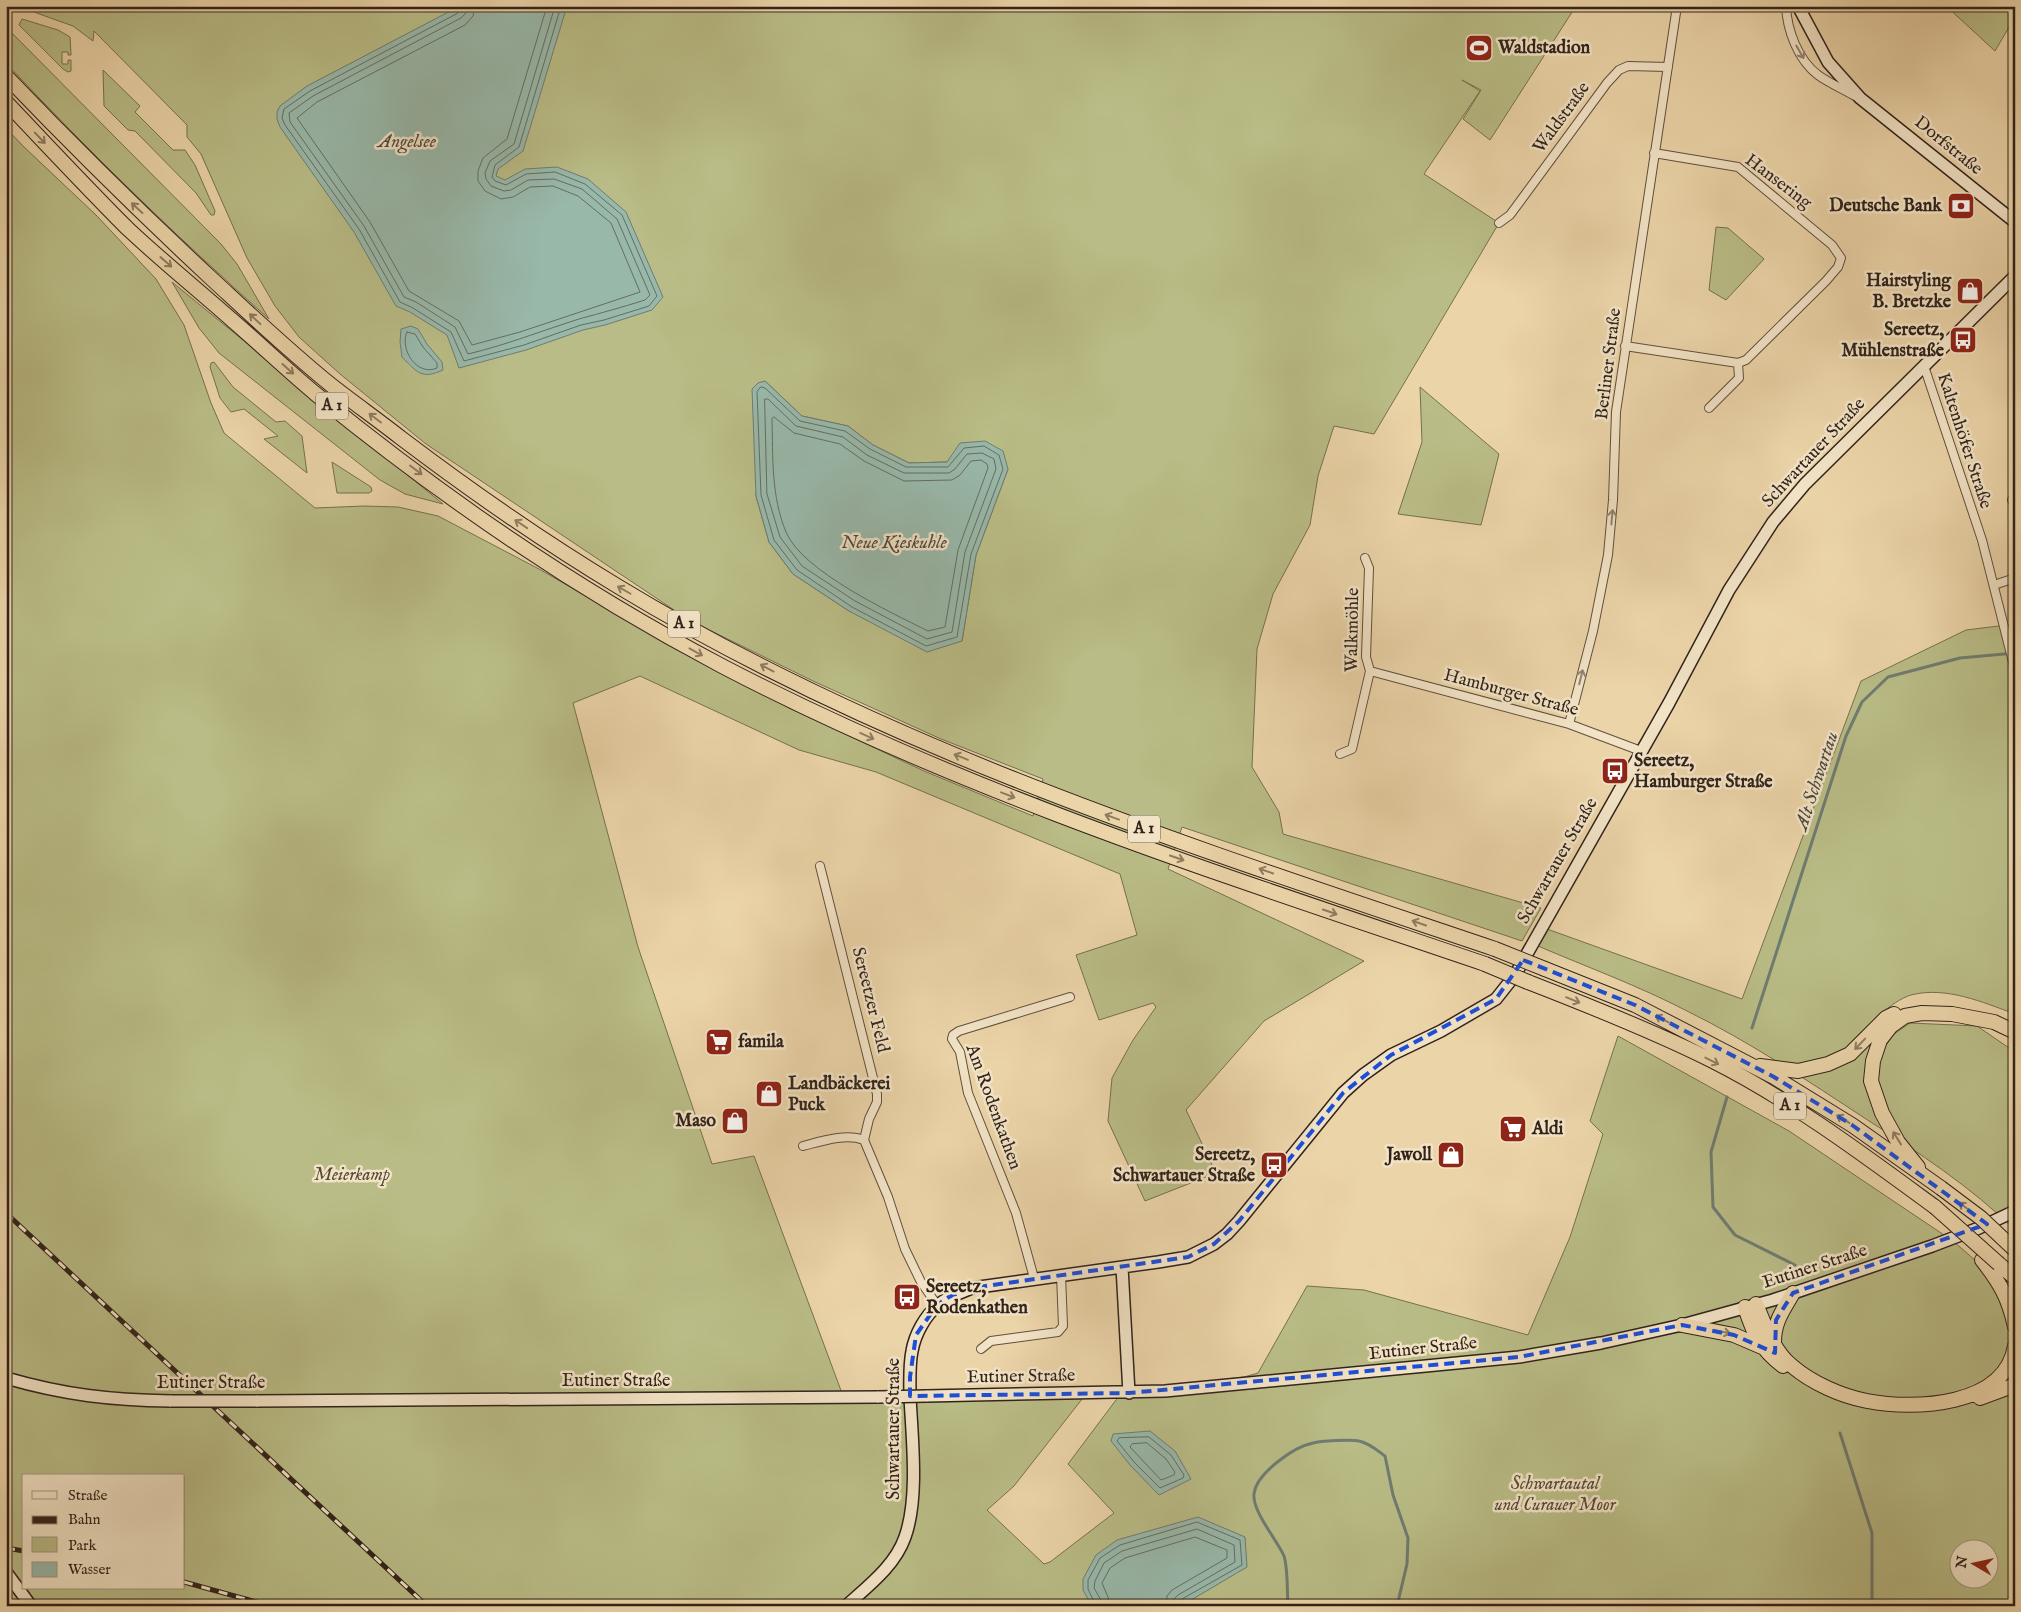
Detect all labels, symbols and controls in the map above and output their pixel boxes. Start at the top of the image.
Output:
sports icon: Waldstadion [1464,33,1494,63]
place label: Waldstadion [1497,37,1591,60]
one-way arrow [1796,45,1806,59]
street label: Waldstraße [1528,78,1596,158]
street label: Dorfstraße [1909,111,1987,181]
water label: Angelsee [376,130,437,154]
one-way arrow [34,131,46,144]
street label: Hansering [1740,149,1816,215]
bank icon: Deutsche Bank [1946,191,1976,221]
place label: Deutsche Bank [1829,195,1943,218]
one-way arrow [131,202,143,214]
one-way arrow [160,256,173,268]
place label: Hairstyling B. Bretzke [1866,270,1952,314]
shop icon: Hairstyling B. Bretzke [1955,276,1985,306]
street label: Berliner Straße [1591,307,1627,421]
one-way arrow [249,313,262,325]
place label: Sereetz, Mühlenstraße [1841,319,1945,363]
bus stop icon: Sereetz, Mühlenstraße [1948,325,1978,355]
one-way arrow [282,364,295,375]
street label: Kaltenhöfer Straße [1931,370,1997,512]
road number: A 1 [316,392,348,420]
street label: Schwartauer Straße [1757,393,1871,513]
one-way arrow [369,413,382,424]
one-way arrow [409,465,423,475]
one-way arrow [1607,510,1617,526]
one-way arrow [515,519,529,529]
water label: Neue Kieskuhle [841,531,947,555]
one-way arrow [616,585,631,595]
street label: Walkmöhle [1341,588,1365,672]
road number: A 1 [668,610,700,638]
one-way arrow [688,648,703,657]
one-way arrow [760,662,774,672]
street label: Hamburger Straße [1441,664,1581,722]
one-way arrow [1577,669,1586,685]
water label: Alt Schwartau [1789,729,1844,835]
one-way arrow [859,731,874,741]
place label: Sereetz, Hamburger Straße [1634,750,1773,794]
one-way arrow [954,752,969,762]
bus stop icon: Sereetz, Hamburger Straße [1600,756,1630,786]
one-way arrow [1000,791,1015,800]
street label: Schwartauer Straße [1513,794,1603,928]
one-way arrow [1105,812,1120,821]
road number: A 1 [1128,816,1160,842]
one-way arrow [1168,854,1184,863]
one-way arrow [1258,866,1274,875]
one-way arrow [1322,908,1337,917]
one-way arrow [1412,918,1428,928]
street label: Sereetzer Feld [846,945,894,1056]
one-way arrow [1565,995,1580,1005]
one-way arrow [1655,1014,1670,1023]
supermarket icon: famila [704,1027,734,1057]
place label: famila [738,1031,785,1054]
one-way arrow [1854,1038,1866,1050]
street label: Am Rodenkathen [959,1040,1026,1173]
one-way arrow [1704,1057,1719,1066]
place label: Landbäckerei Puck [788,1073,891,1117]
shop icon: Landbäckerei Puck [754,1079,784,1109]
road number: A 1 [1774,1092,1806,1120]
shop icon: Maso [720,1106,750,1136]
place label: Maso [675,1110,716,1133]
supermarket icon: Aldi [1498,1114,1528,1144]
one-way arrow [1836,1114,1850,1124]
place label: Aldi [1531,1118,1564,1141]
one-way arrow [1891,1131,1902,1145]
shop icon: Jawoll [1436,1140,1466,1170]
place label: Sereetz, Schwartauer Straße [1113,1144,1256,1188]
place label: Jawoll [1384,1144,1433,1167]
bus stop icon: Sereetz, Schwartauer Straße [1259,1150,1289,1180]
park label: Meierkamp [314,1164,390,1187]
one-way arrow [1958,1202,1972,1212]
street label: Eutiner Straße [1760,1239,1870,1295]
place label: Sereetz, Rodenkathen [926,1276,1028,1320]
bus stop icon: Sereetz, Rodenkathen [892,1282,922,1312]
one-way arrow [1715,1328,1731,1338]
street label: Eutiner Straße [1368,1332,1478,1366]
street label: Schwartauer Straße [883,1358,906,1500]
street label: Eutiner Straße [967,1365,1075,1389]
street label: Eutiner Straße [562,1370,670,1393]
street label: Eutiner Straße [157,1372,265,1395]
park label: Schwartautal und Curauer Moor [1494,1473,1616,1517]
legend [22,1474,185,1590]
text: Straße [68,1486,108,1505]
text: Bahn [68,1510,100,1529]
text: Park [68,1536,98,1555]
north arrow [1948,1540,1998,1590]
text: N [1952,1555,1972,1571]
text: Wasser [68,1560,111,1579]

